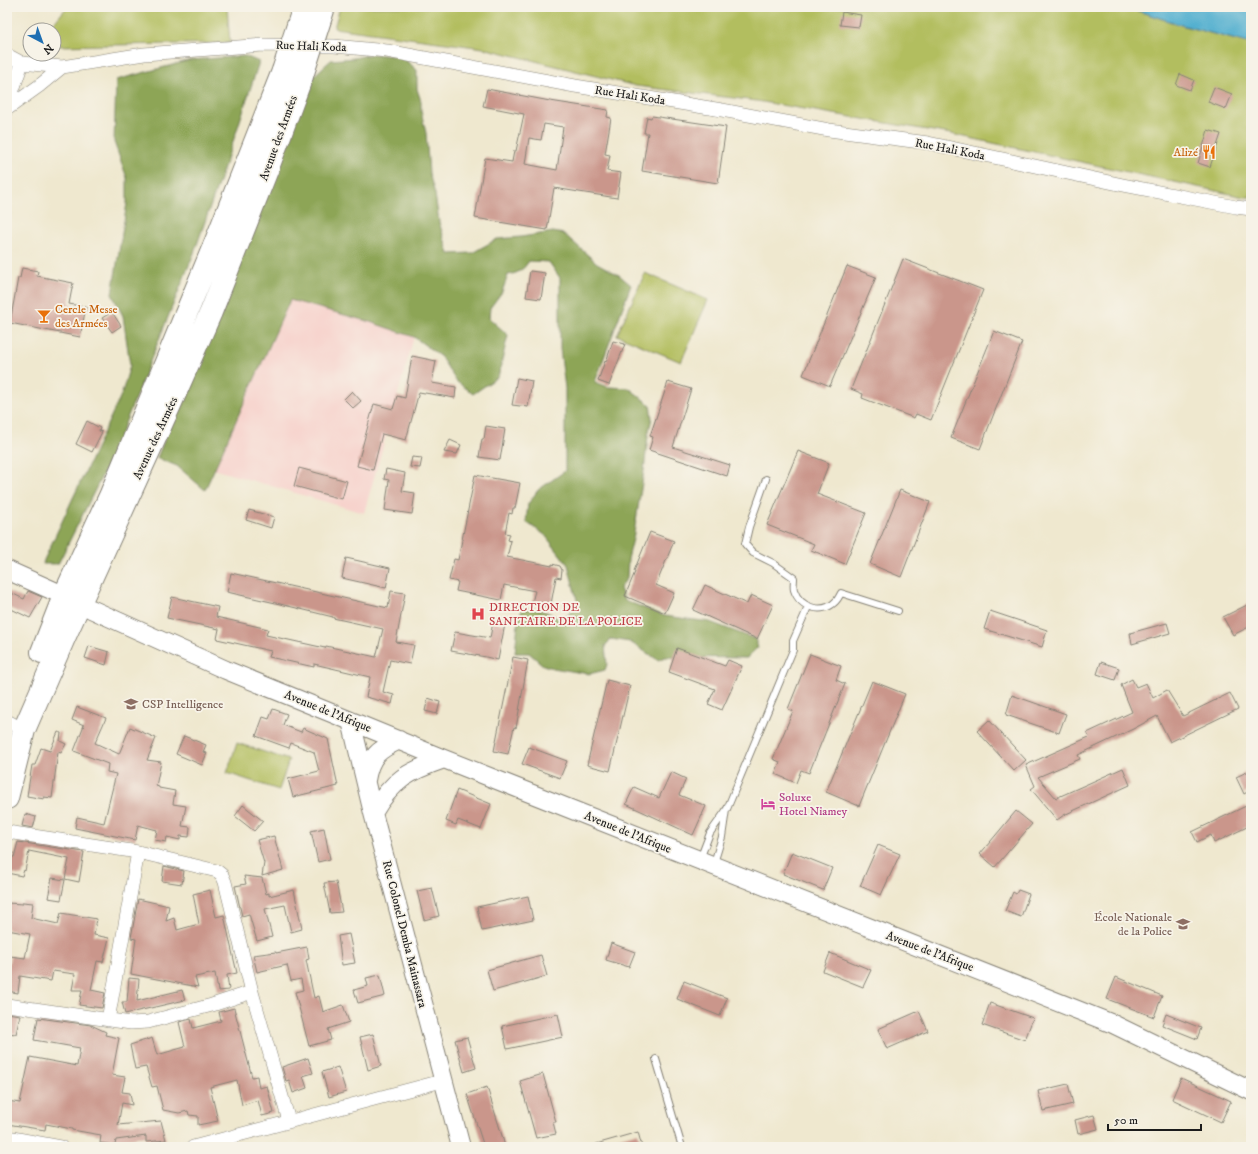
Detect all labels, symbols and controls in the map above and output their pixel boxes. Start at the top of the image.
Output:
north arrow [22,22,62,62]
street label: Rue Hali Koda [275,38,348,55]
text: N [40,41,56,57]
street label: Rue Hali Koda [594,83,667,109]
street label: Avenue des Armées [256,93,301,183]
street label: Rue Hali Koda [914,135,987,164]
restaurant icon: Alizé [1201,144,1217,160]
place label: Alizé [1173,145,1198,160]
place label: Cercle Messe des Armées [55,302,117,331]
bar icon: Cercle Messe des Armées [36,308,52,324]
street label: Avenue des Armées [130,394,181,482]
place label: DIRECTION DE SANITAIRE DE LA POLICE [489,600,643,629]
hospital icon: DIRECTION DE SANITAIRE DE LA POLICE [470,606,486,622]
street label: Avenue de l'Afrique [282,687,374,736]
school or university icon: CSP Intelligence [123,696,139,712]
place label: CSP Intelligence [142,697,223,712]
place label: Soluxe Hotel Niamey [779,790,847,819]
hotel icon: Soluxe Hotel Niamey [760,796,776,812]
street label: Avenue de l'Afrique [582,808,674,857]
street label: Rue Colonel Demba Mainassara [379,859,430,1010]
place label: École Nationale de la Police [1094,910,1172,939]
school or university icon: École Nationale de la Police [1175,916,1191,932]
street label: Avenue de l'Afrique [884,928,976,975]
scale bar [1108,1106,1201,1132]
text: 50 m [1114,1113,1138,1128]

